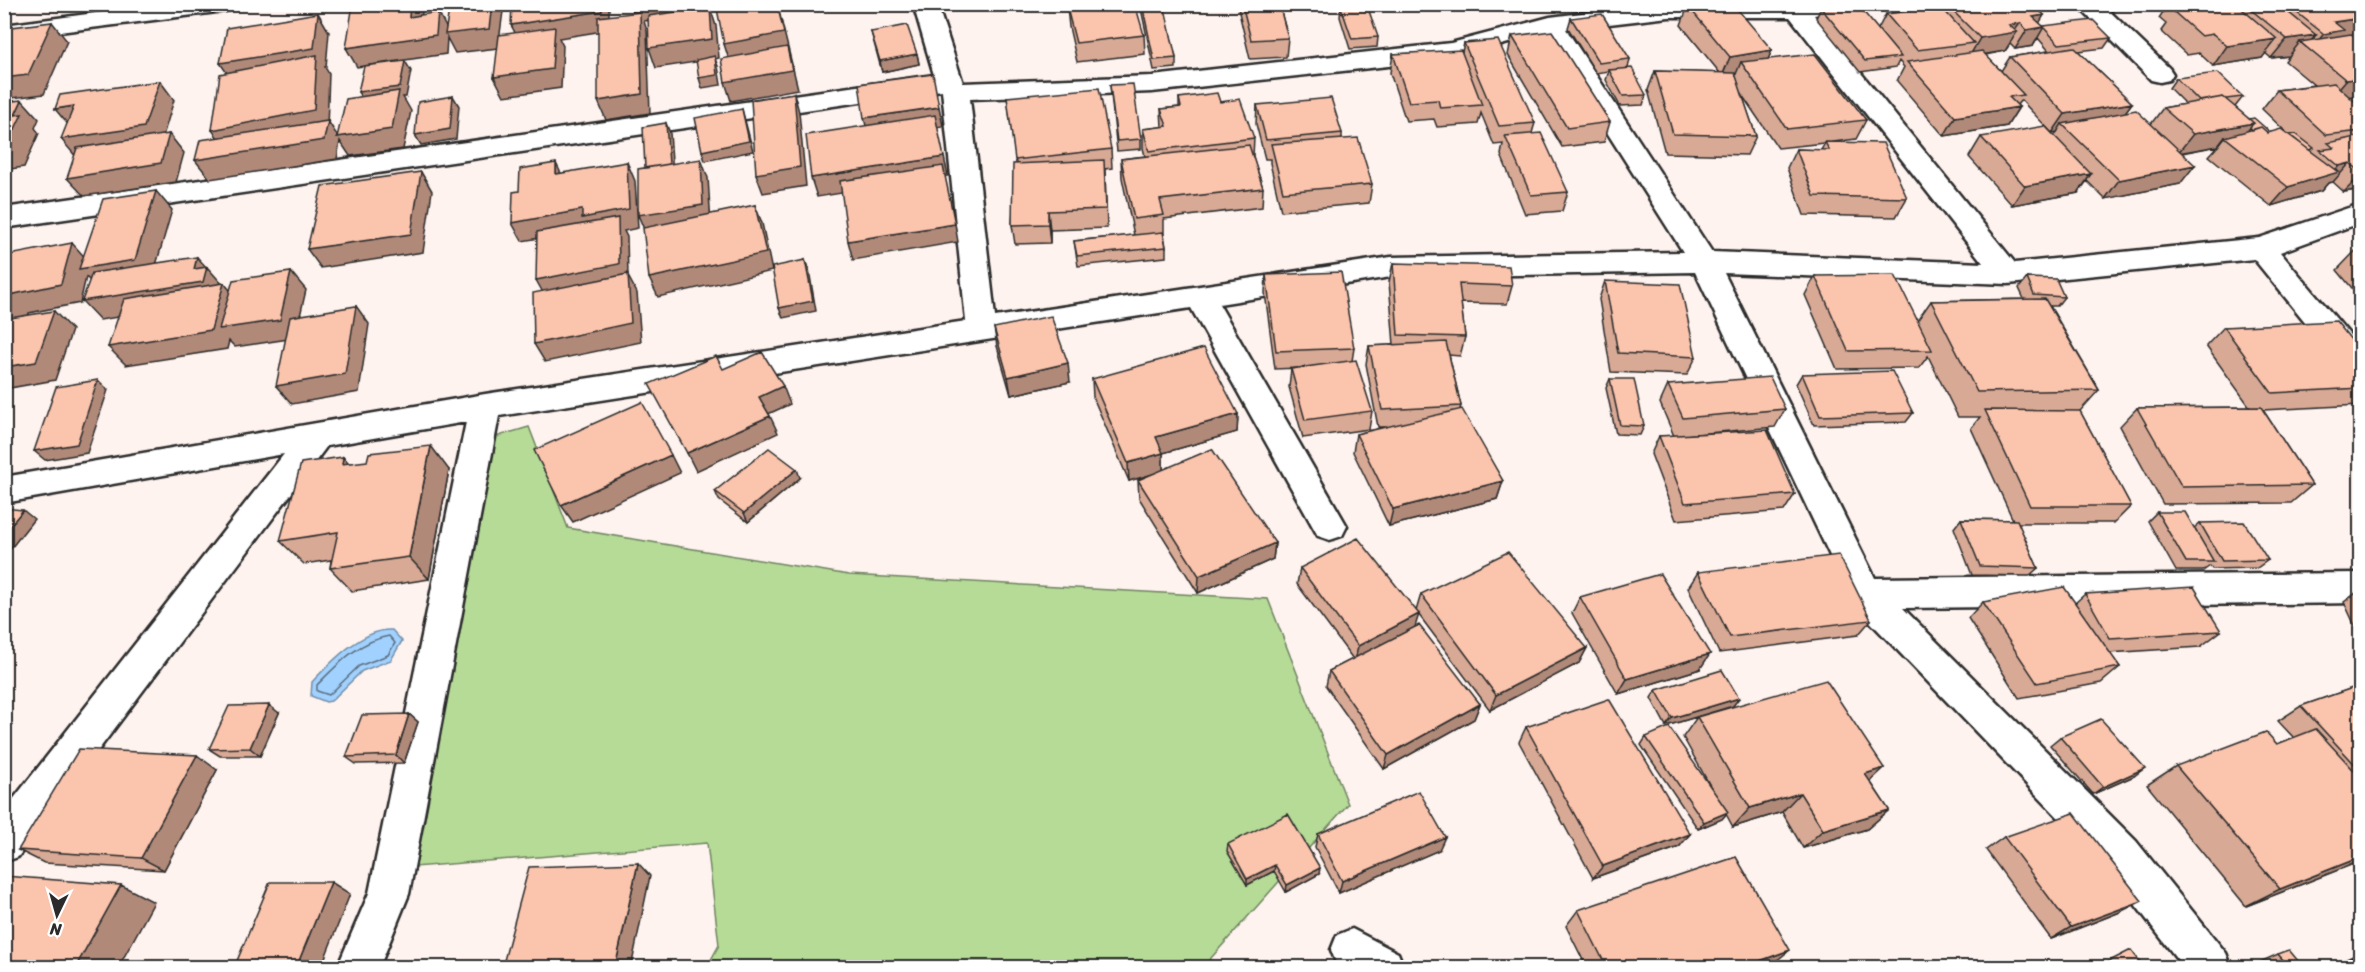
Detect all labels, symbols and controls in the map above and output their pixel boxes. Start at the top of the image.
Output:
north arrow [27,885,87,945]
text: N [48,914,64,944]

